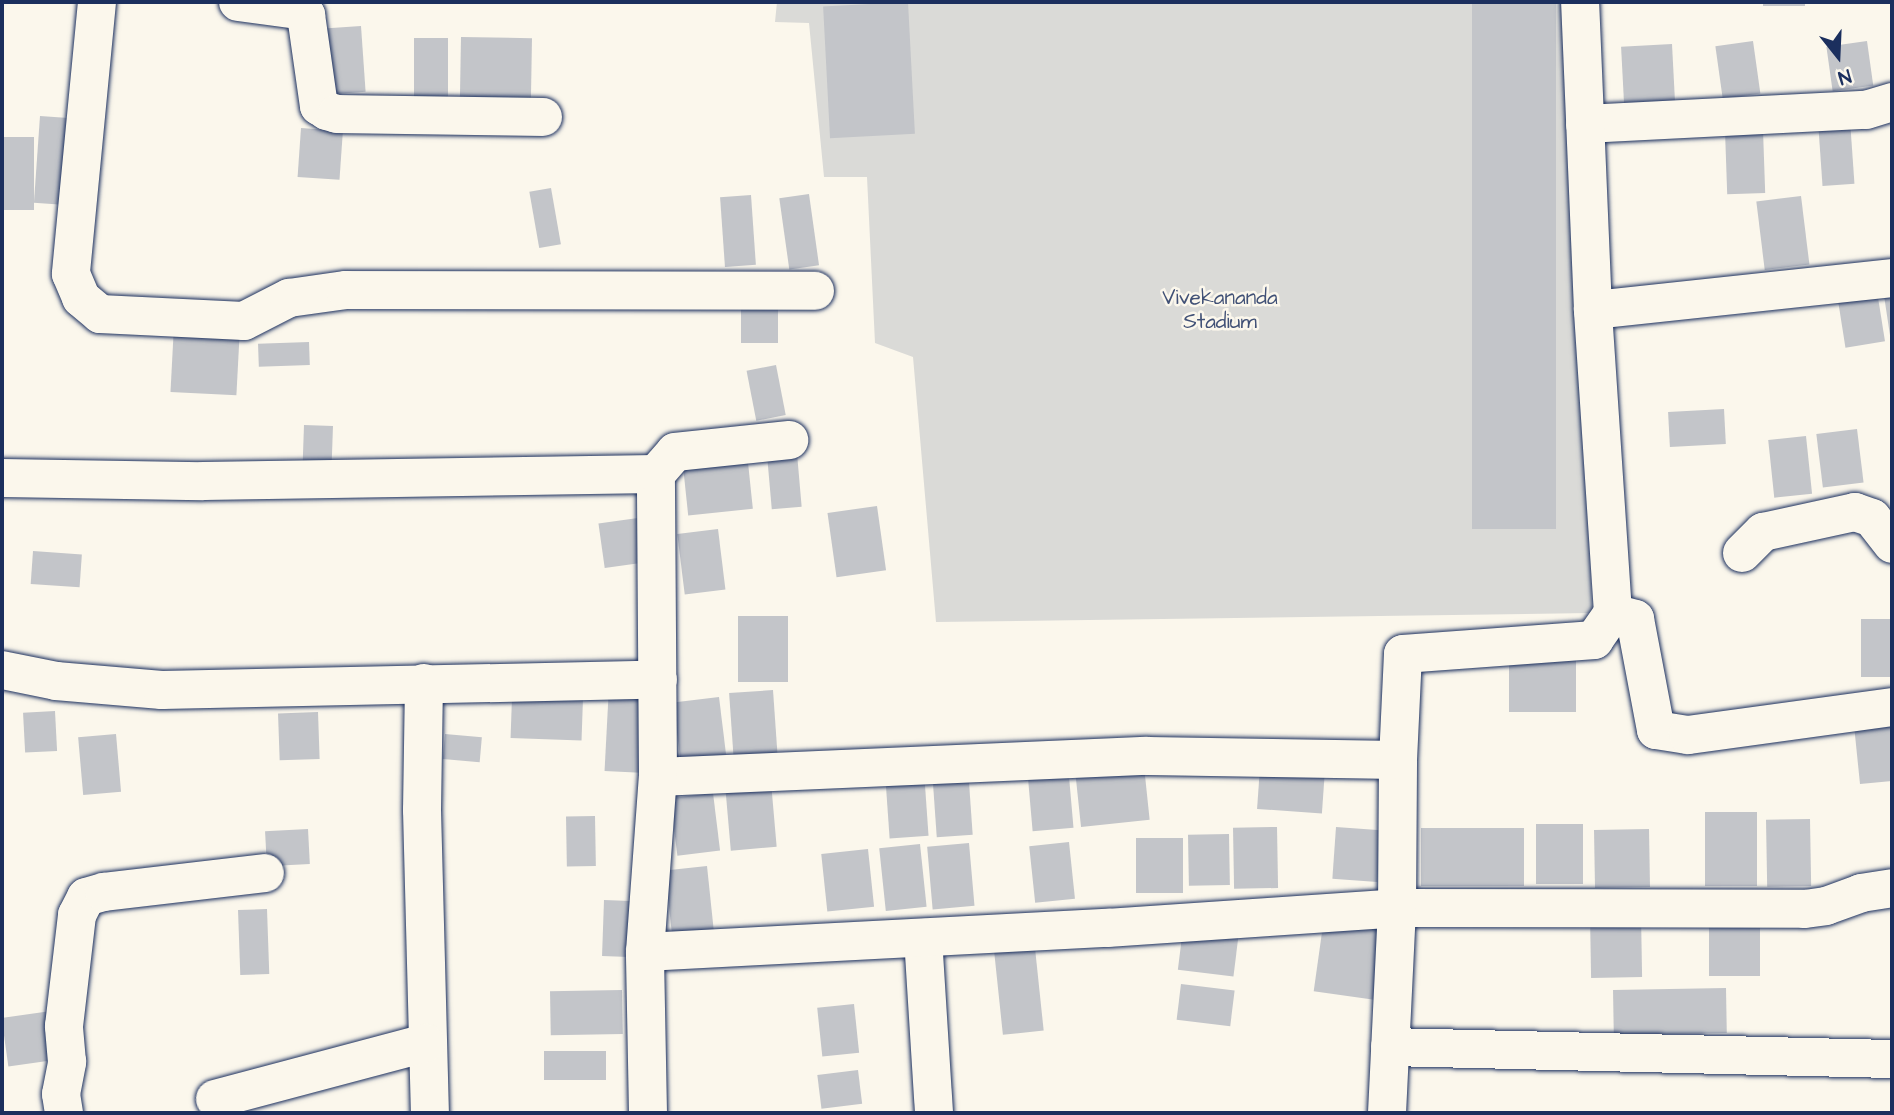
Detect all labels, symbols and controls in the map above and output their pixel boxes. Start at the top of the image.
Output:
north arrow [1803,21,1873,91]
text: N [1835,62,1854,91]
park label: Vivekananda Stadium [1162,285,1278,335]

